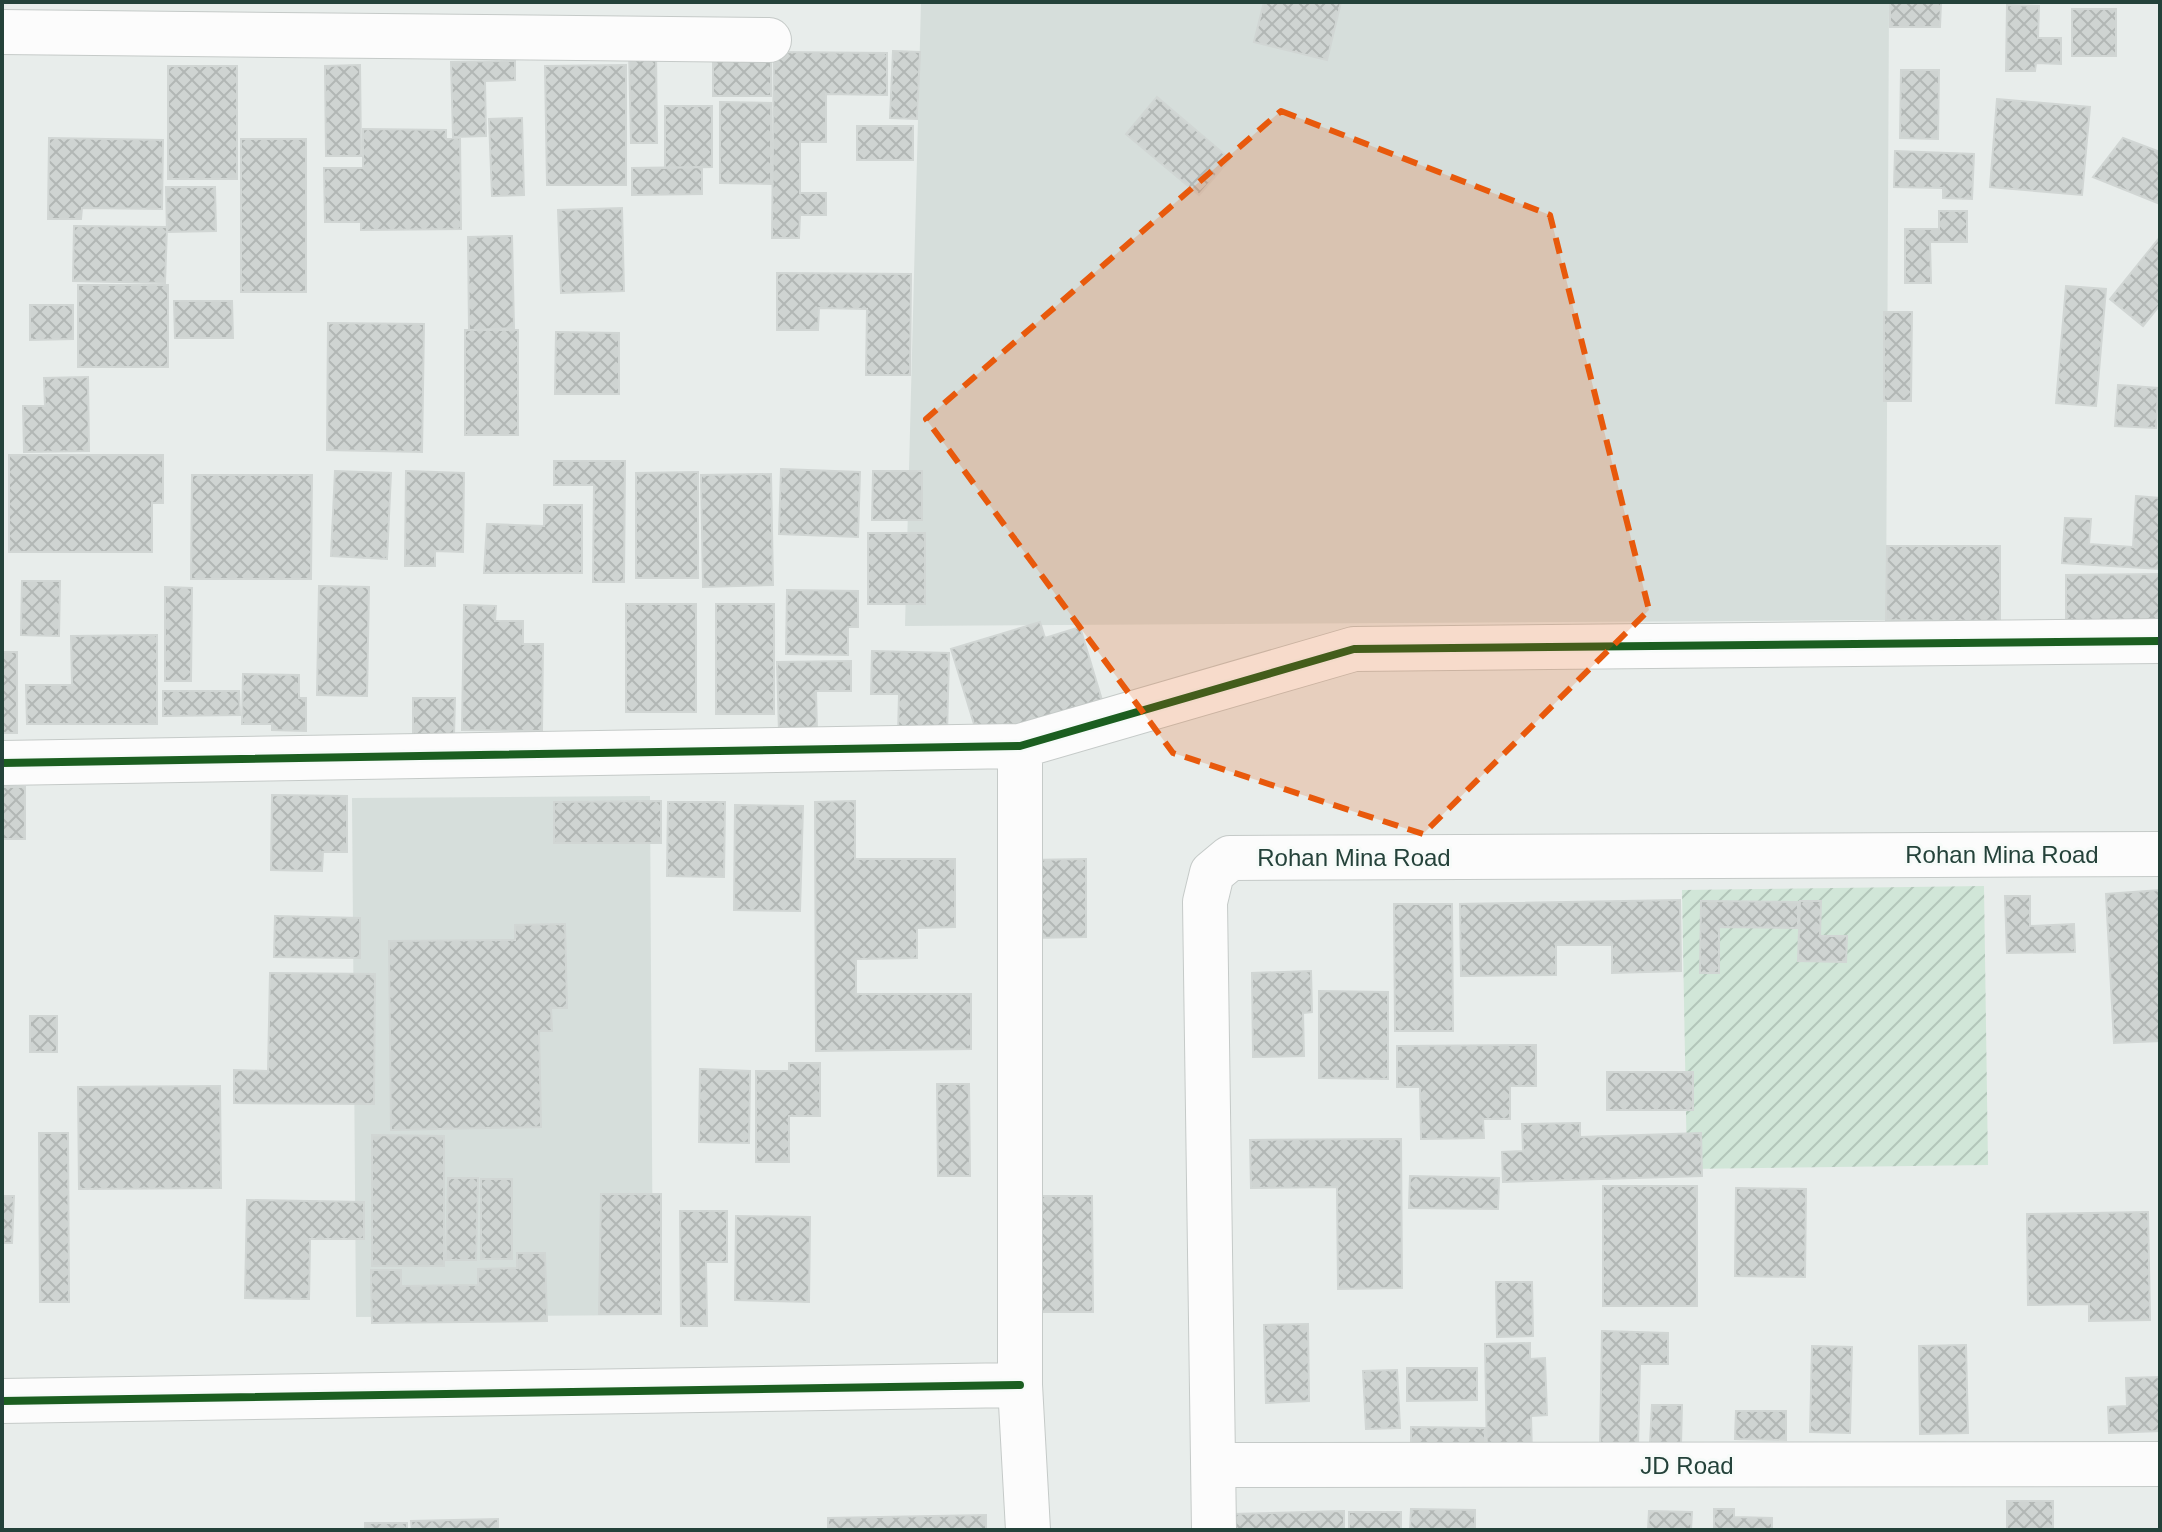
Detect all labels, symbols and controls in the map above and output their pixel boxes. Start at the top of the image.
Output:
street label: Rohan Mina Road [1905,841,2099,868]
street label: Rohan Mina Road [1257,844,1451,871]
street label: JD Road [1640,1452,1734,1479]

